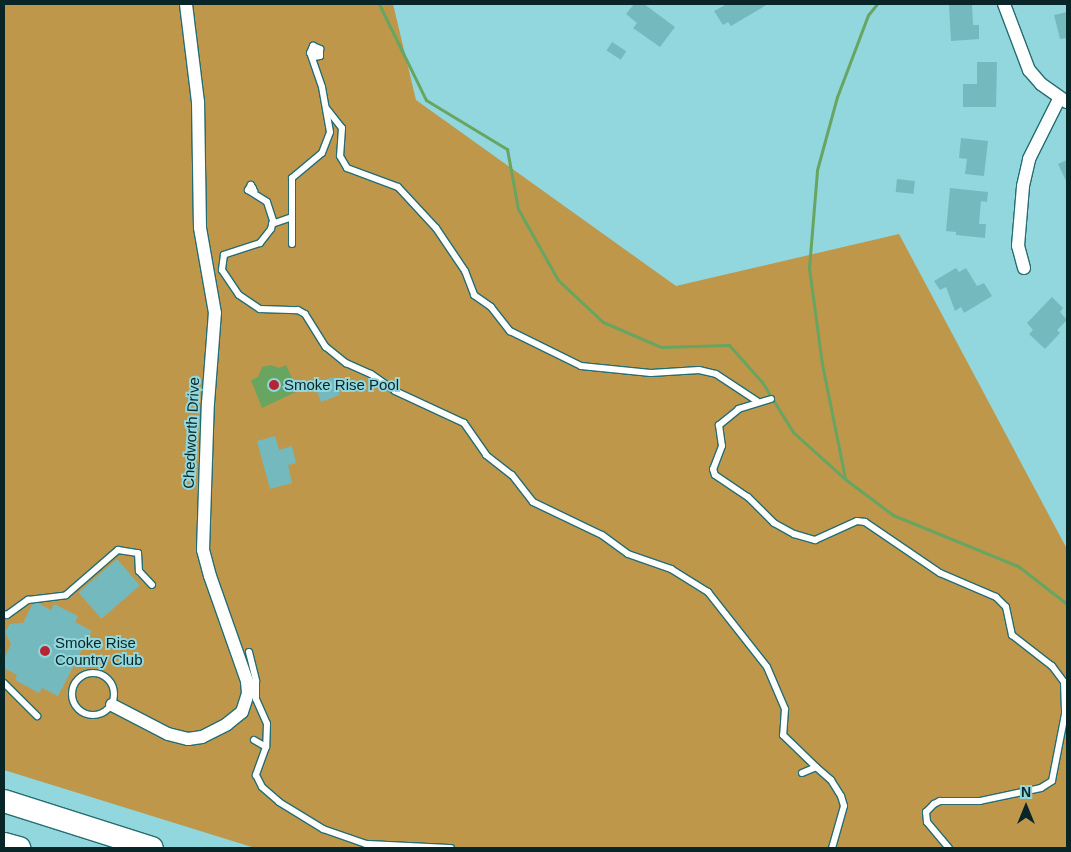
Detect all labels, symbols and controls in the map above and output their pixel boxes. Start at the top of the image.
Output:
place label: Smoke Rise Pool [284,376,399,394]
street label: Chedworth Drive [179,377,203,489]
marker: Smoke Rise Pool [268,379,280,391]
place label: Smoke Rise Country Club [55,633,143,668]
marker: Smoke Rise Country Club [39,645,51,657]
north arrow [1001,782,1051,832]
text: N [1021,784,1031,800]

